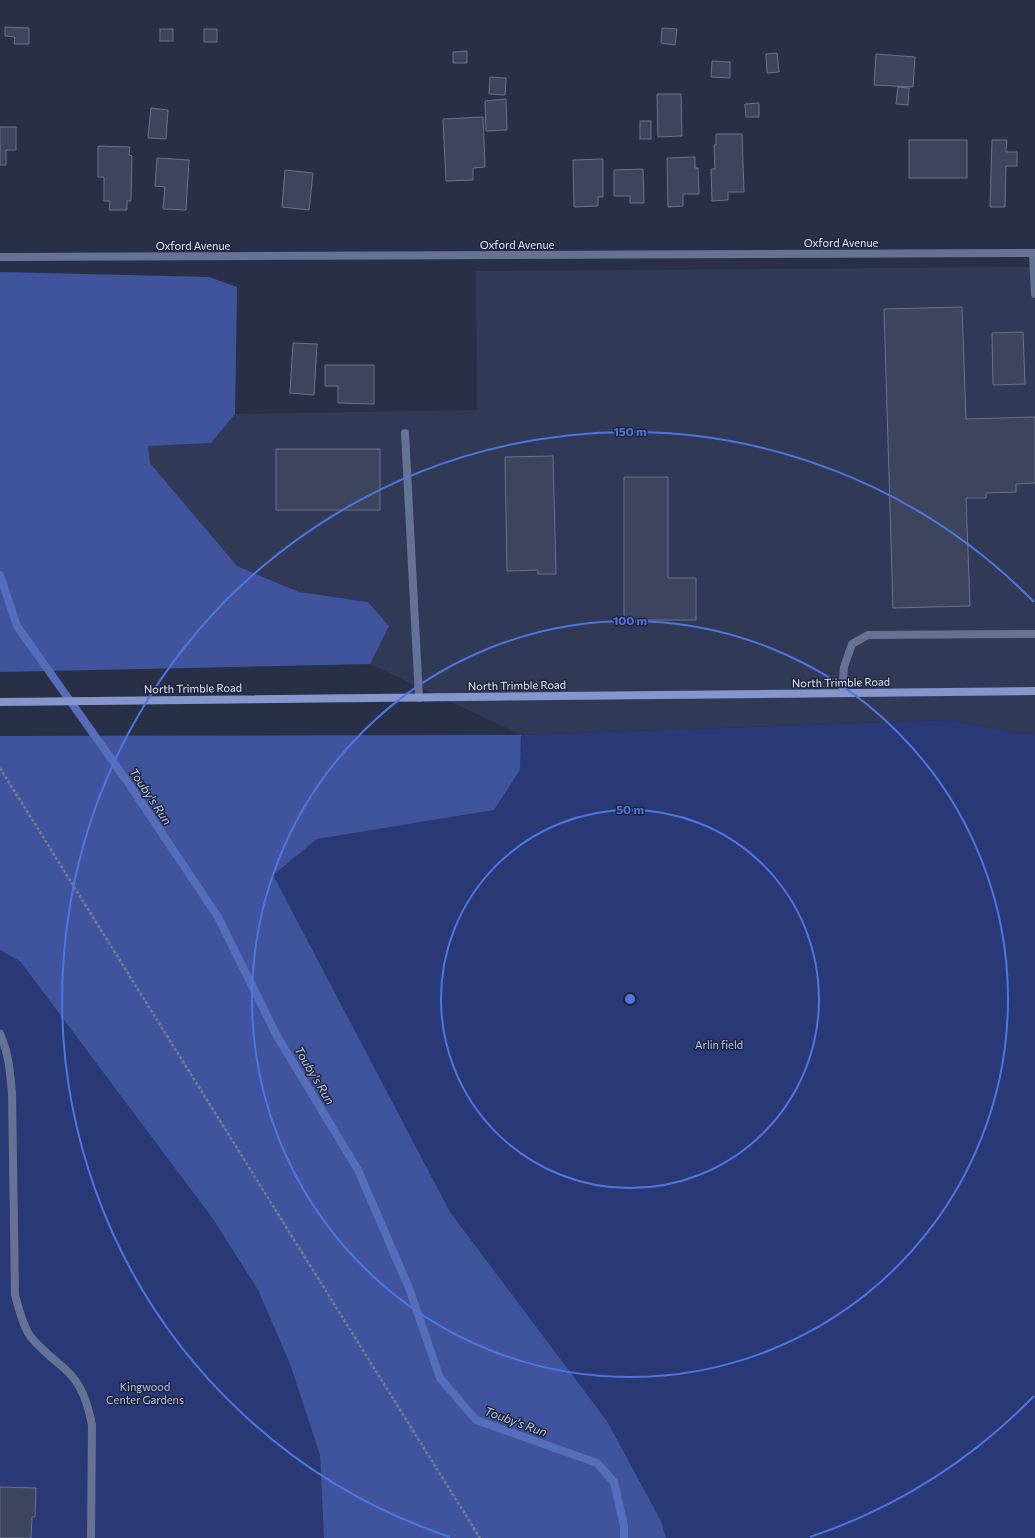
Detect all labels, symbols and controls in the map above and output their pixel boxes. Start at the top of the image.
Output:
street label: Oxford Avenue [804,236,879,249]
street label: Oxford Avenue [480,238,555,251]
street label: Oxford Avenue [156,239,231,252]
text: 150 m [613,424,647,438]
text: 100 m [613,613,647,627]
street label: North Trimble Road [792,675,890,689]
street label: North Trimble Road [468,678,566,692]
street label: North Trimble Road [144,681,242,695]
water label: Touby's Run [127,765,175,827]
text: 50 m [616,802,644,816]
centre of rings [623,992,637,1006]
park label: Arlin field [695,1038,743,1051]
water label: Touby's Run [292,1043,338,1107]
park label: Kingwood Center Gardens [106,1380,184,1406]
water label: Touby's Run [483,1403,549,1439]

